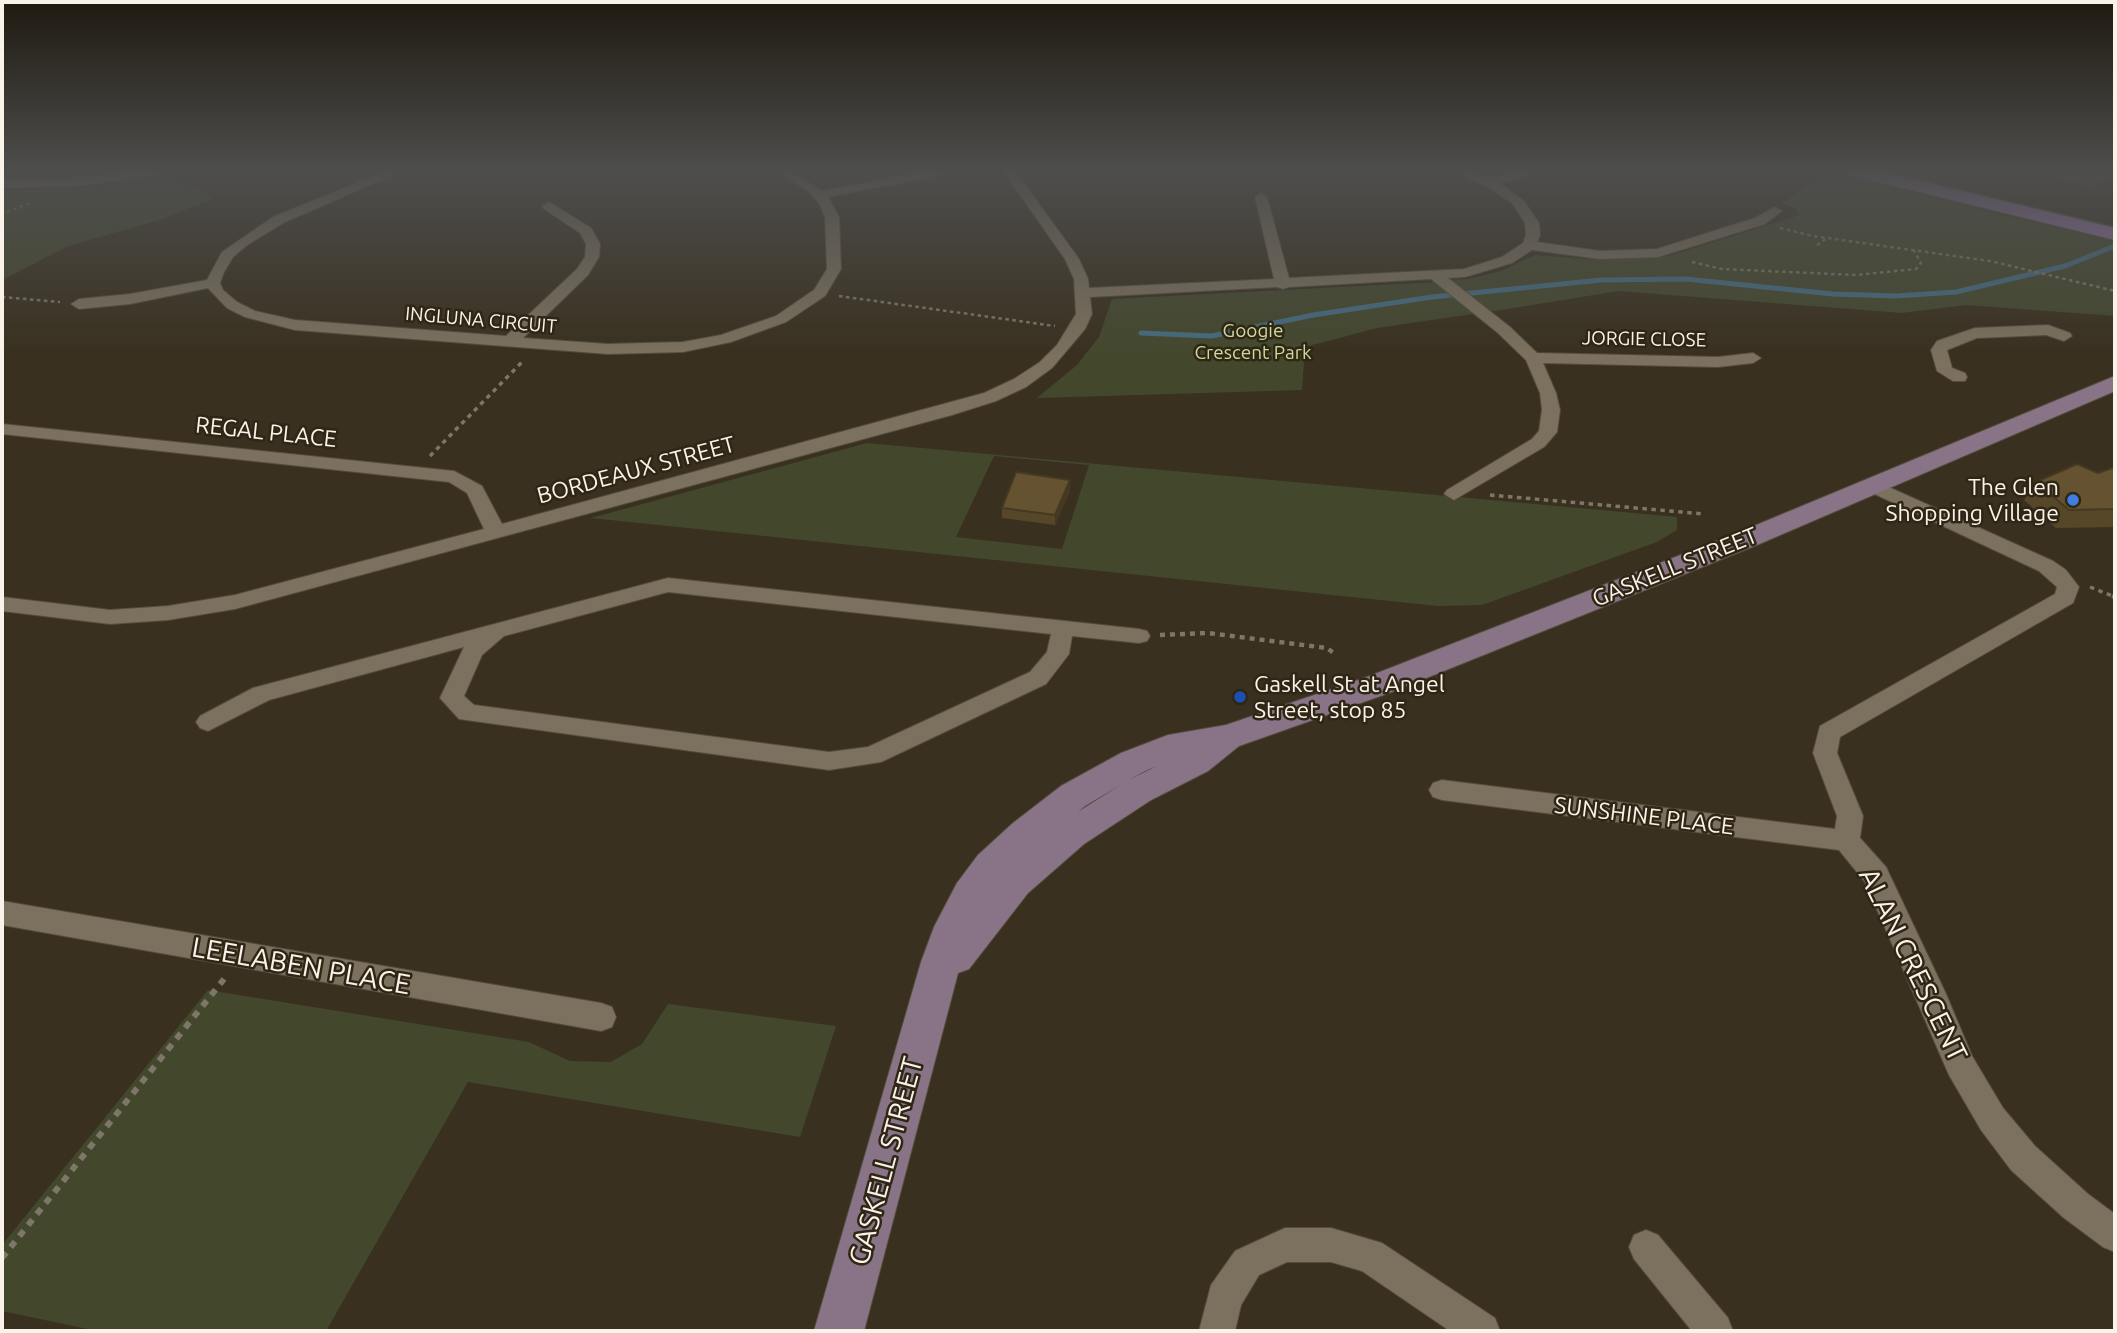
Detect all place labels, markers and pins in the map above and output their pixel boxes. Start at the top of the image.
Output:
place label: The Glen Shopping Village [1885,473,2059,527]
marker: The Glen Shopping Village [2065,492,2081,508]
place label: Gaskell St at Angel Street, stop 85 [1254,670,1445,724]
marker: Gaskell St at Angel Street, stop 85 [1232,689,1248,705]

